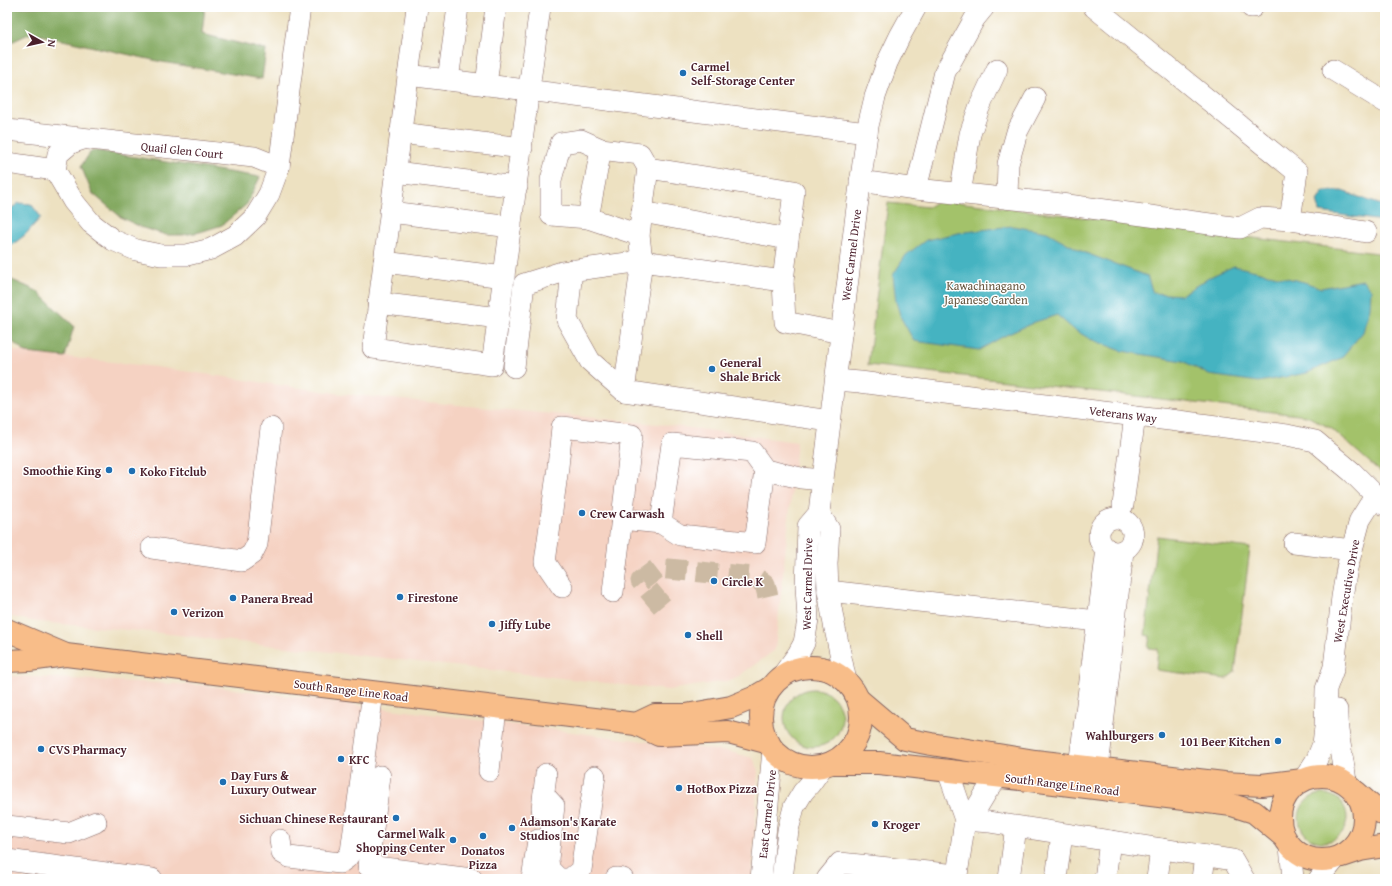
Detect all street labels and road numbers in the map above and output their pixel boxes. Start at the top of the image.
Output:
street label: Quail Glen Court [140,137,225,163]
street label: West Carmel Drive [837,208,865,302]
street label: Veterans Way [1088,401,1158,427]
street label: West Carmel Drive [798,537,816,630]
street label: West Executive Drive [1329,537,1364,644]
street label: South Range Line Road [293,675,410,706]
street label: East Carmel Drive [754,769,780,859]
street label: South Range Line Road [1004,769,1121,800]

